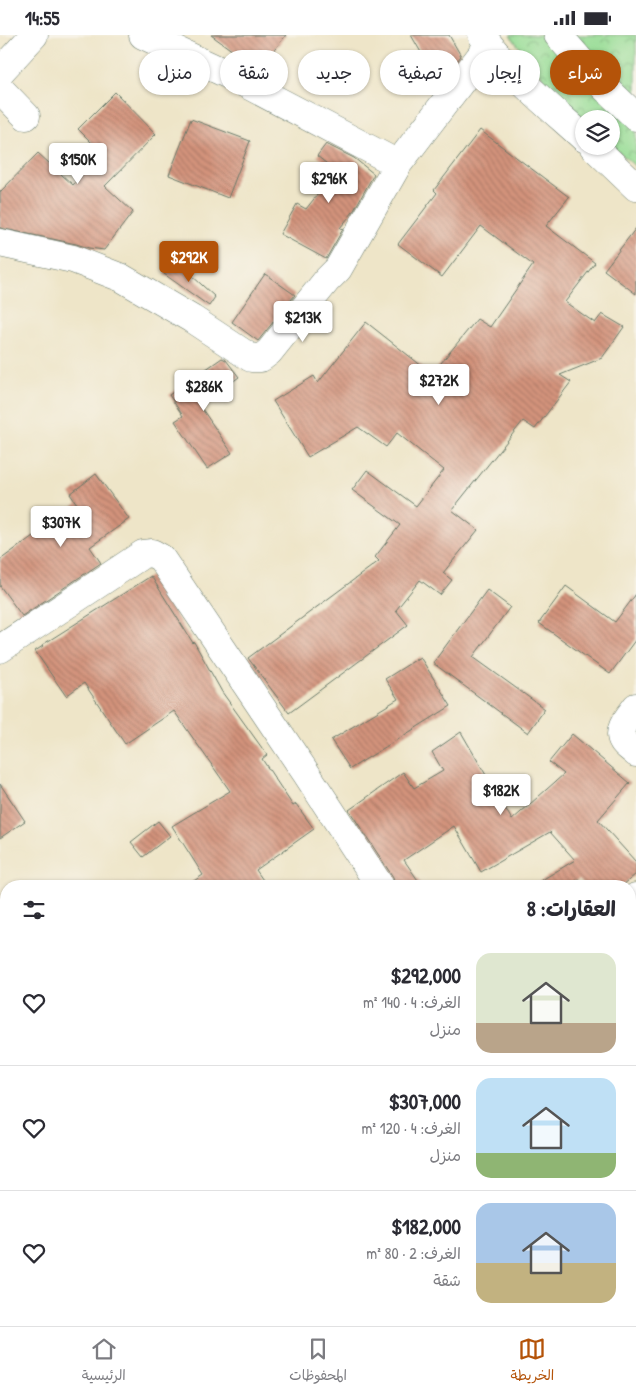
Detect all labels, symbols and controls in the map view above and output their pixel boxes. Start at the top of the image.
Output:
text: 14:55 [25,5,60,31]
chip: منزل [139,50,210,95]
chip: شقة [220,50,288,95]
chip: جديد [298,50,370,95]
chip: تصفية [380,50,460,95]
chip: إيجار [470,50,540,95]
chip: شراء [550,50,621,95]
map controls [575,110,620,155]
button: layers [575,110,620,155]
pin: $150K [43,143,113,185]
text: $150K [60,148,96,170]
pin: $296K [294,161,364,204]
text: $296K [311,167,347,189]
pin: $292K [154,241,224,283]
text: $292K [170,246,208,268]
pin: $213K [268,301,338,343]
text: $213K [285,306,321,328]
pin: $272K [404,363,474,406]
pin: $286K [169,369,239,412]
text: $272K [419,369,459,391]
text: $286K [185,375,223,397]
pin: $307K [26,505,96,548]
text: $307K [42,511,80,533]
pin: $182K [466,773,536,816]
text: $182K [483,779,519,801]
text: العقارات: 8 [527,894,616,923]
icon: filters [20,896,48,924]
text: $292,000 [391,961,461,990]
icon: home [516,973,576,1033]
icon: heart [20,989,48,1017]
text: الغرف: 4 · 140 m² [363,991,461,1013]
text: منزل [429,1018,461,1040]
text: $307,000 [389,1087,461,1116]
icon: home [516,1098,576,1158]
icon: heart [20,1114,48,1142]
text: الغرف: 4 · 120 m² [361,1117,461,1139]
text: منزل [429,1144,461,1166]
text: $182,000 [391,1212,461,1241]
icon: home [516,1223,576,1283]
icon: heart [20,1239,48,1267]
text: الغرف: 2 · 80 m² [366,1242,461,1264]
text: شقة [433,1269,461,1291]
tab: الرئيسية [82,1335,126,1388]
tab: المحفوظات [289,1335,347,1388]
tab: الخريطة [511,1335,554,1388]

